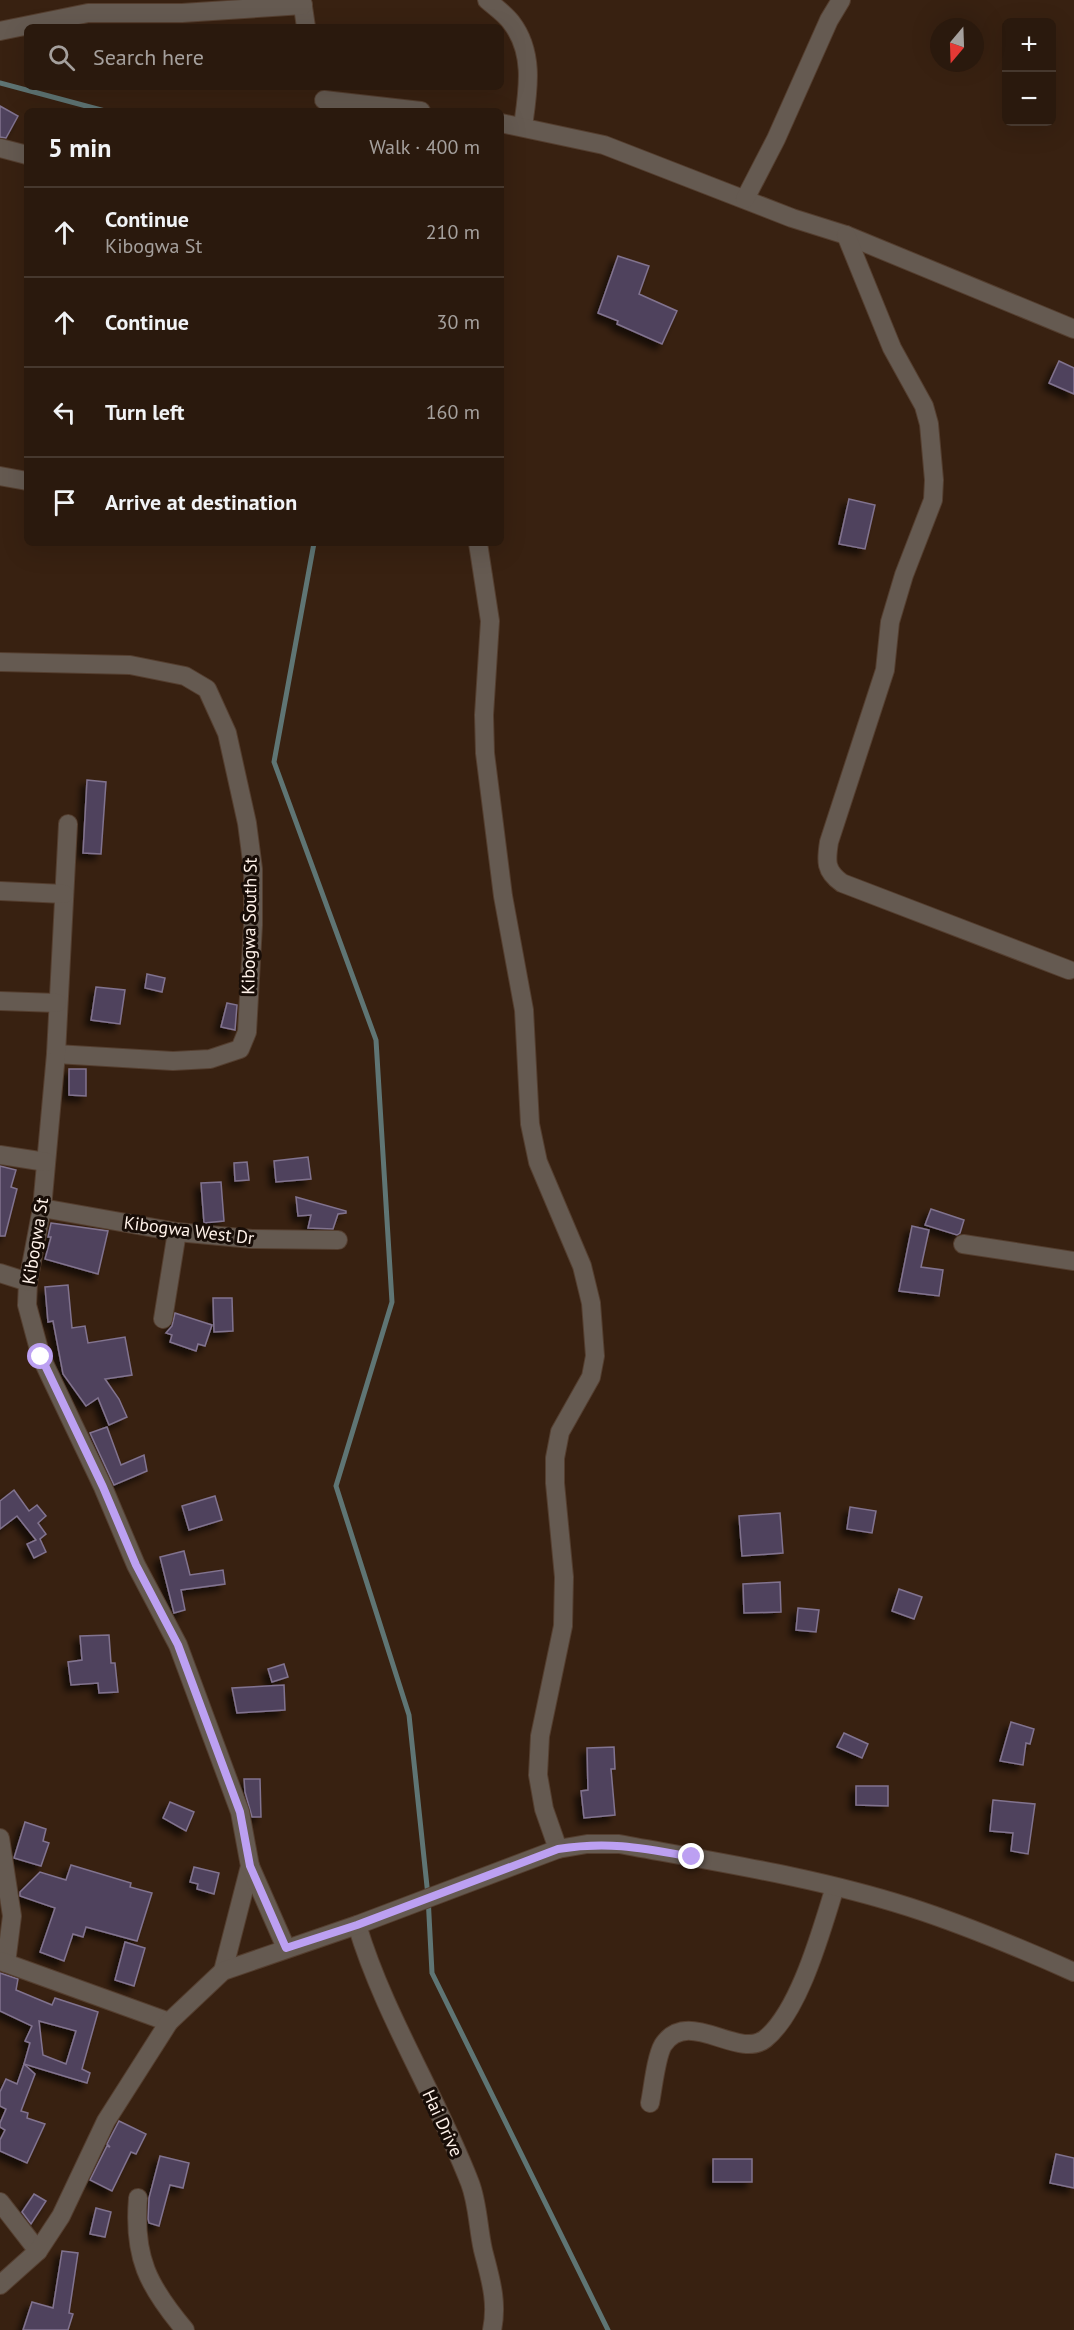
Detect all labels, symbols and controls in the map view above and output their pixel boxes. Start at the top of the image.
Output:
north arrow [930,18,984,72]
map controls [1002,18,1056,126]
button: + [1002,18,1056,72]
search box [24,24,504,90]
icon: search [45,41,78,74]
text: Search here [93,43,204,71]
button: − [1002,72,1056,126]
text: 5 min [48,131,111,164]
text: Walk · 400 m [369,134,480,160]
text: Continue [105,205,189,233]
icon: ahead [48,216,81,249]
text: 210 m [426,219,480,245]
text: Kibogwa St [105,233,202,259]
icon: ahead [48,306,81,339]
text: Continue [105,308,189,336]
text: 30 m [437,309,480,335]
icon: left [48,396,81,429]
text: Turn left [105,398,185,426]
text: 160 m [426,399,480,425]
icon: arrive [48,486,81,519]
text: Arrive at destination [105,488,297,516]
street label: Kibogwa South St [236,857,262,995]
street label: Kibogwa St [17,1196,53,1286]
street label: Kibogwa West Dr [123,1211,255,1249]
route start [27,1343,53,1369]
route end [678,1843,704,1869]
street label: Hai Drive [418,2086,468,2160]

